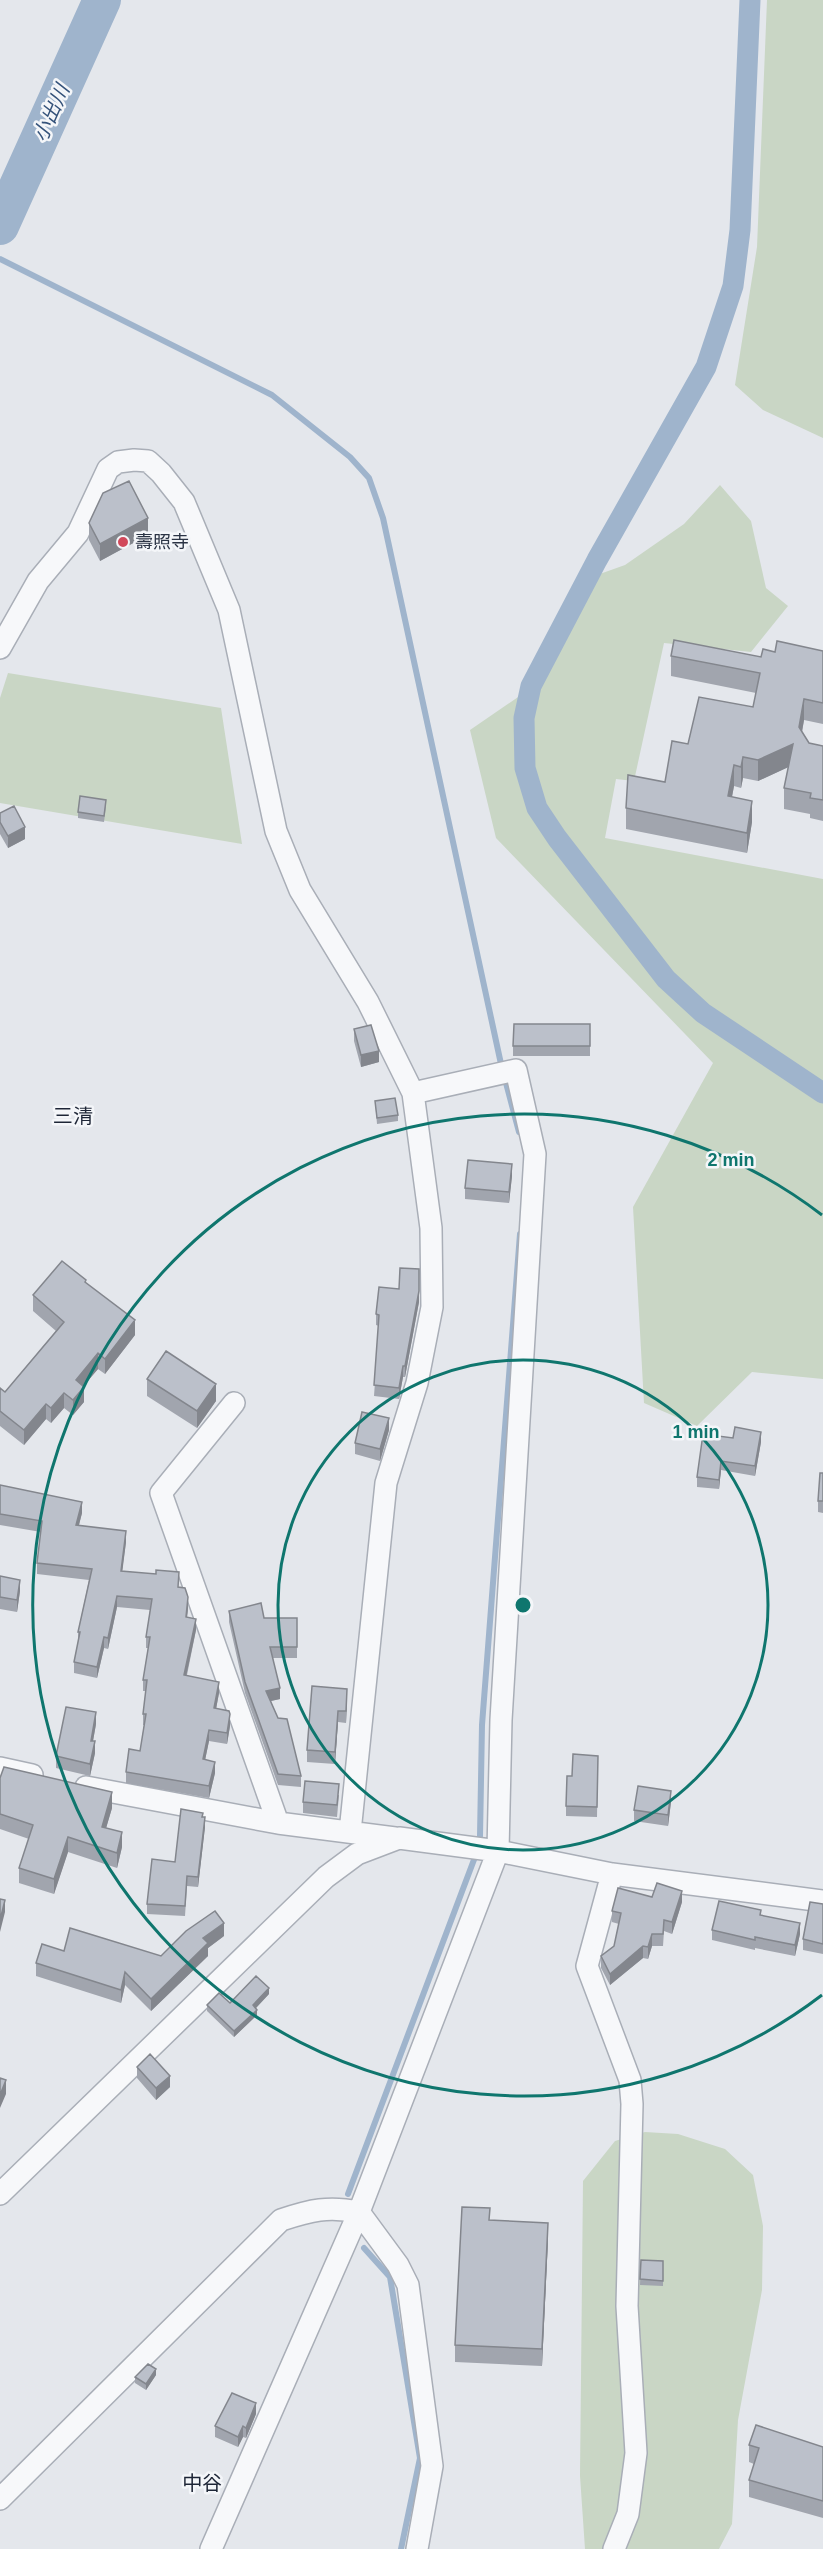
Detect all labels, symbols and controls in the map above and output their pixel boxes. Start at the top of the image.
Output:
water label: 小出川 [29,79,74,145]
place label: 壽照寺 [135,532,189,552]
marker: 壽照寺 [116,535,130,549]
district label: 三清 [53,1105,93,1127]
text: 2 min [707,1150,755,1170]
text: 1 min [672,1422,720,1442]
centre of rings [513,1595,533,1615]
district label: 中谷 [182,2472,222,2494]

